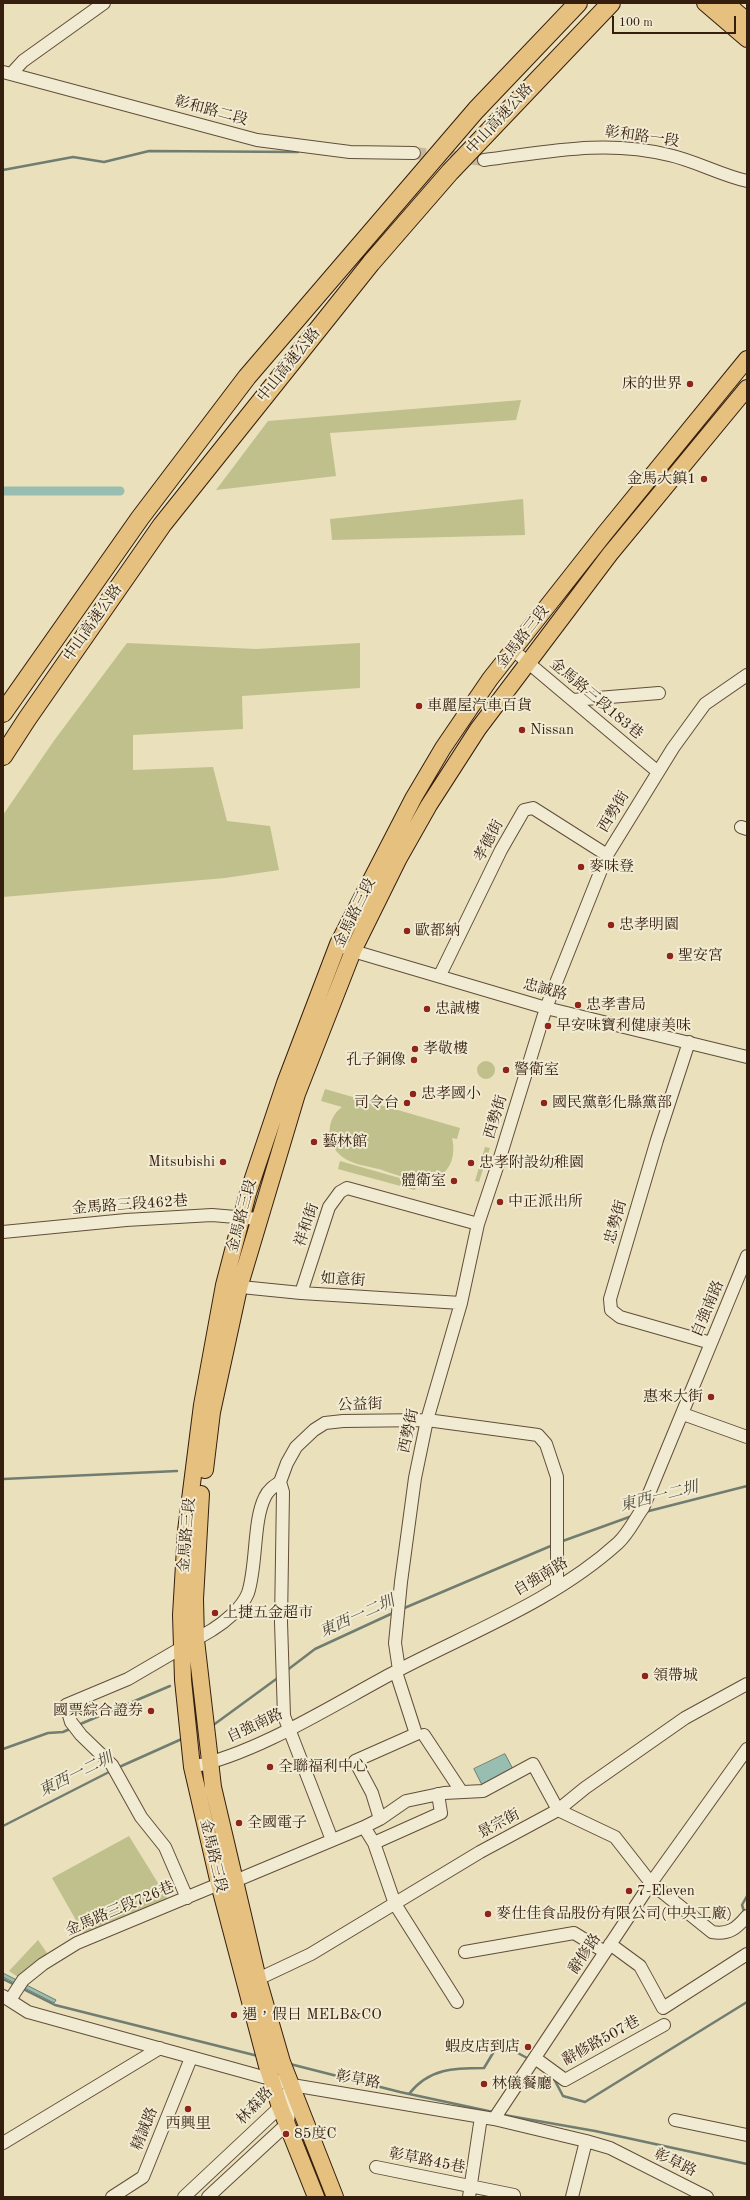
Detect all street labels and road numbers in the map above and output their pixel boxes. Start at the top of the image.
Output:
street label: 中山高速公路 [463,80,537,158]
street label: 彰和路二段 [172,93,250,129]
street label: 彰和路一段 [604,123,680,151]
street label: 中山高速公路 [254,324,324,406]
street label: 中山高速公路 [60,581,126,665]
street label: 金馬路三段 [493,602,553,672]
street label: 金馬路三段183巷 [546,655,646,743]
street label: 西勢街 [595,788,633,836]
street label: 孝德街 [470,817,508,865]
street label: 金馬路三段 [330,875,380,951]
street label: 忠誠路 [521,975,569,1005]
street label: 西勢街 [481,1093,511,1141]
street label: 金馬路三段 [224,1177,260,1255]
street label: 金馬路三段462巷 [71,1192,189,1218]
street label: 忠勢街 [601,1198,631,1246]
street label: 祥和街 [291,1201,323,1249]
street label: 如意街 [320,1270,366,1290]
street label: 自強南路 [688,1278,728,1340]
street label: 公益街 [337,1395,383,1415]
street label: 西勢街 [396,1407,422,1455]
street label: 金馬路三段 [175,1497,199,1573]
street label: 自強南路 [511,1554,571,1600]
street label: 自強南路 [224,1705,286,1747]
street label: 景宗街 [475,1805,523,1843]
street label: 金馬路三段 [196,1817,230,1895]
street label: 金馬路三段726巷 [63,1878,177,1940]
street label: 辭修路 [565,1930,605,1978]
street label: 辭修路507巷 [559,2012,643,2070]
street label: 彰草路 [334,2067,382,2093]
street label: 林森路 [233,2083,277,2129]
street label: 精誠路 [128,2105,162,2153]
street label: 彰草路45巷 [387,2145,467,2177]
street label: 彰草路 [651,2145,699,2181]

